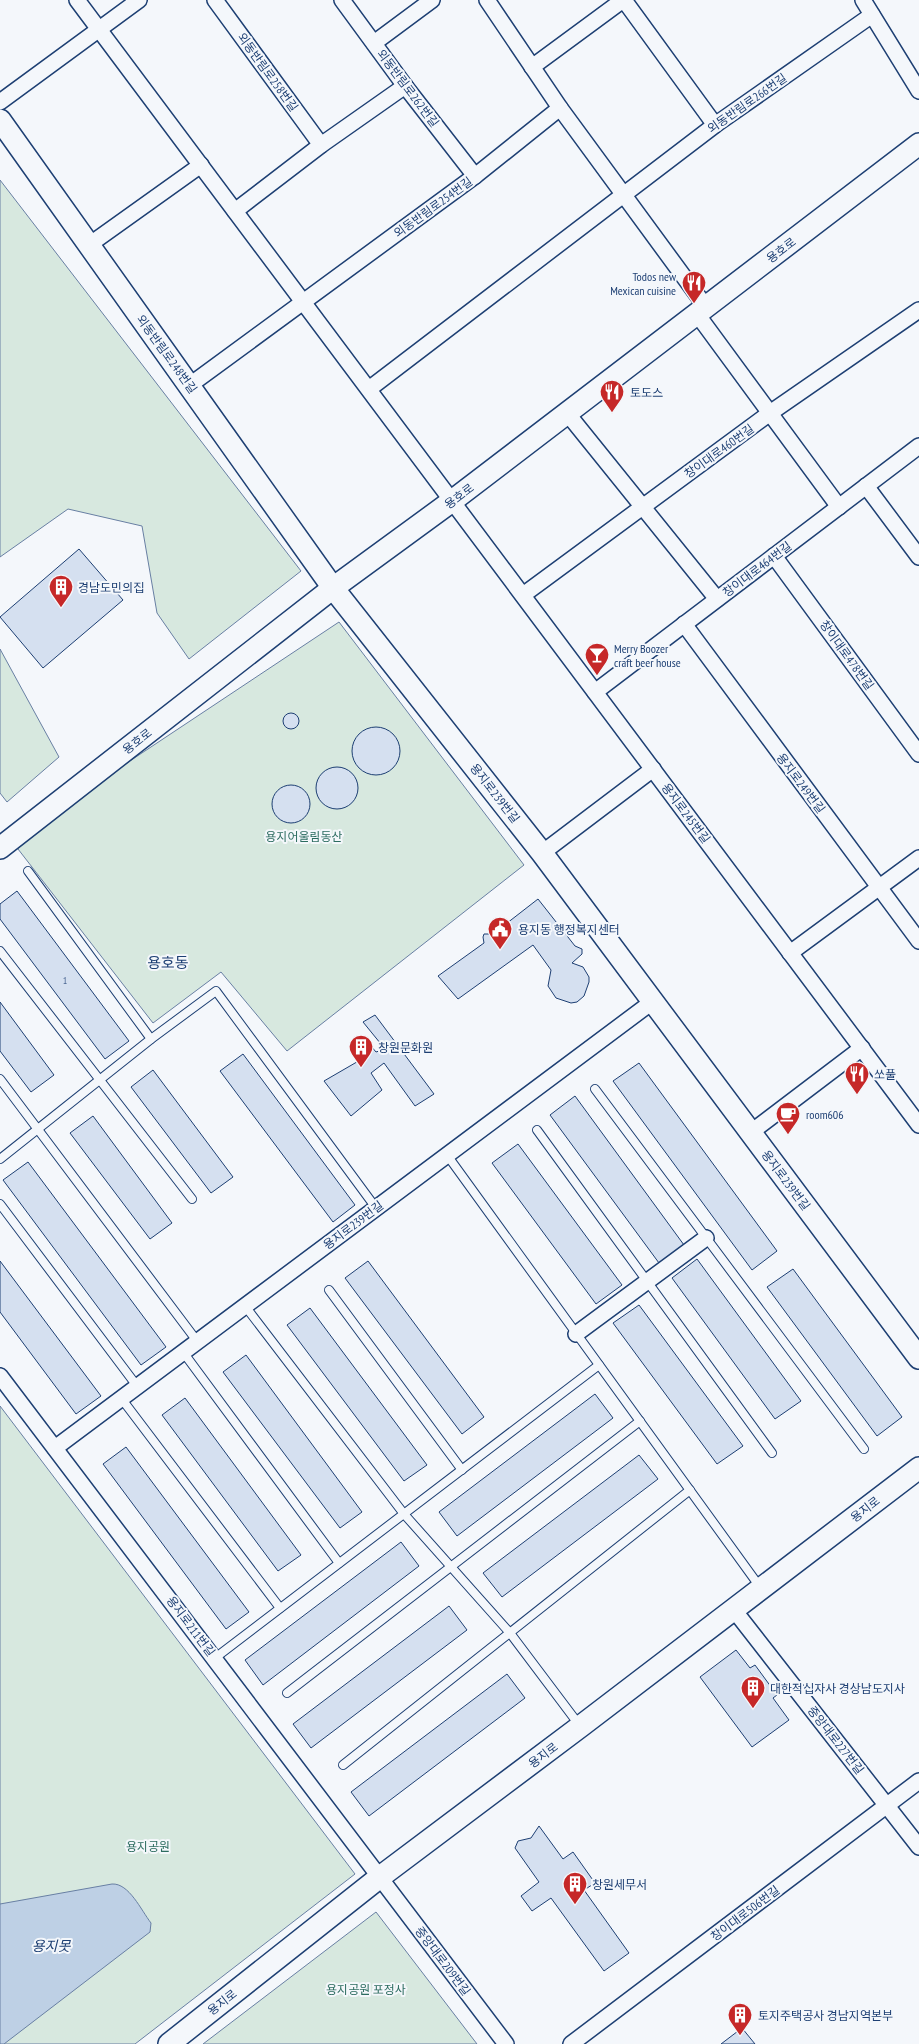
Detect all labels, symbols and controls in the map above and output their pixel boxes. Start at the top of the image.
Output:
street label: 외동반림로258번길 [234,30,302,114]
street label: 외동반림로262번길 [374,46,442,130]
street label: 외동반림로266번길 [704,70,790,136]
street label: 외동반림로254번길 [391,173,475,241]
street label: 용호로 [763,234,799,266]
place label: Todos new Mexican cuisine [610,269,677,298]
restaurant icon: Todos new Mexican cuisine [681,270,707,304]
street label: 외동반림로248번길 [133,312,201,396]
restaurant icon: 토도스 [599,379,625,413]
place label: 토도스 [630,385,663,400]
street label: 창이대로460번길 [681,421,757,481]
street label: 용호로 [441,480,477,512]
street label: 창이대로464번길 [720,538,794,600]
building icon: 경남도민의집 [48,574,74,608]
place label: 경남도민의집 [78,580,144,595]
street label: 창이대로478번길 [817,617,877,693]
place label: Merry Boozer craft beer house [614,641,681,670]
bar icon: Merry Boozer craft beer house [584,642,610,676]
street label: 용호로 [119,725,155,757]
street label: 용지로249번길 [774,750,828,816]
street label: 용지로239번길 [467,760,523,826]
street label: 용지로245번길 [659,780,713,846]
park label: 용지어울림동산 [265,829,343,844]
public building icon: 용지동 행정복지센터 [487,916,513,950]
place label: 용지동 행정복지센터 [518,922,620,937]
district label: 용호동 [147,953,189,972]
house number: 1 [63,974,67,987]
building icon: 창원문화원 [348,1034,374,1068]
place label: 창원문화원 [378,1040,433,1055]
restaurant icon: 쏘풀 [844,1061,870,1095]
place label: 쏘풀 [874,1067,896,1082]
cafe icon: room606 [775,1101,801,1135]
place label: room606 [806,1107,844,1122]
street label: 용지로239번길 [759,1147,813,1213]
street label: 용지로239번길 [320,1198,386,1252]
street label: 용지로 [847,1493,883,1525]
street label: 용지로211번길 [164,1593,218,1659]
building icon: 대한적십자사 경상남도지사 [740,1675,766,1709]
place label: 대한적십자사 경상남도지사 [770,1681,905,1696]
street label: 중앙대로227번길 [805,1703,867,1777]
street label: 용지로 [525,1739,561,1771]
park label: 용지공원 [126,1839,170,1854]
building icon: 창원세무서 [562,1871,588,1905]
place label: 창원세무서 [592,1877,647,1892]
street label: 창이대로506번길 [708,1882,782,1944]
street label: 중앙대로209번길 [412,1924,474,1998]
water label: 용지못 [32,1937,71,1955]
park label: 용지공원 포정사 [326,1982,406,1997]
street label: 용지로 [204,1986,240,2018]
building icon: 토지주택공사 경남지역본부 [727,2002,753,2036]
place label: 토지주택공사 경남지역본부 [758,2008,893,2023]

